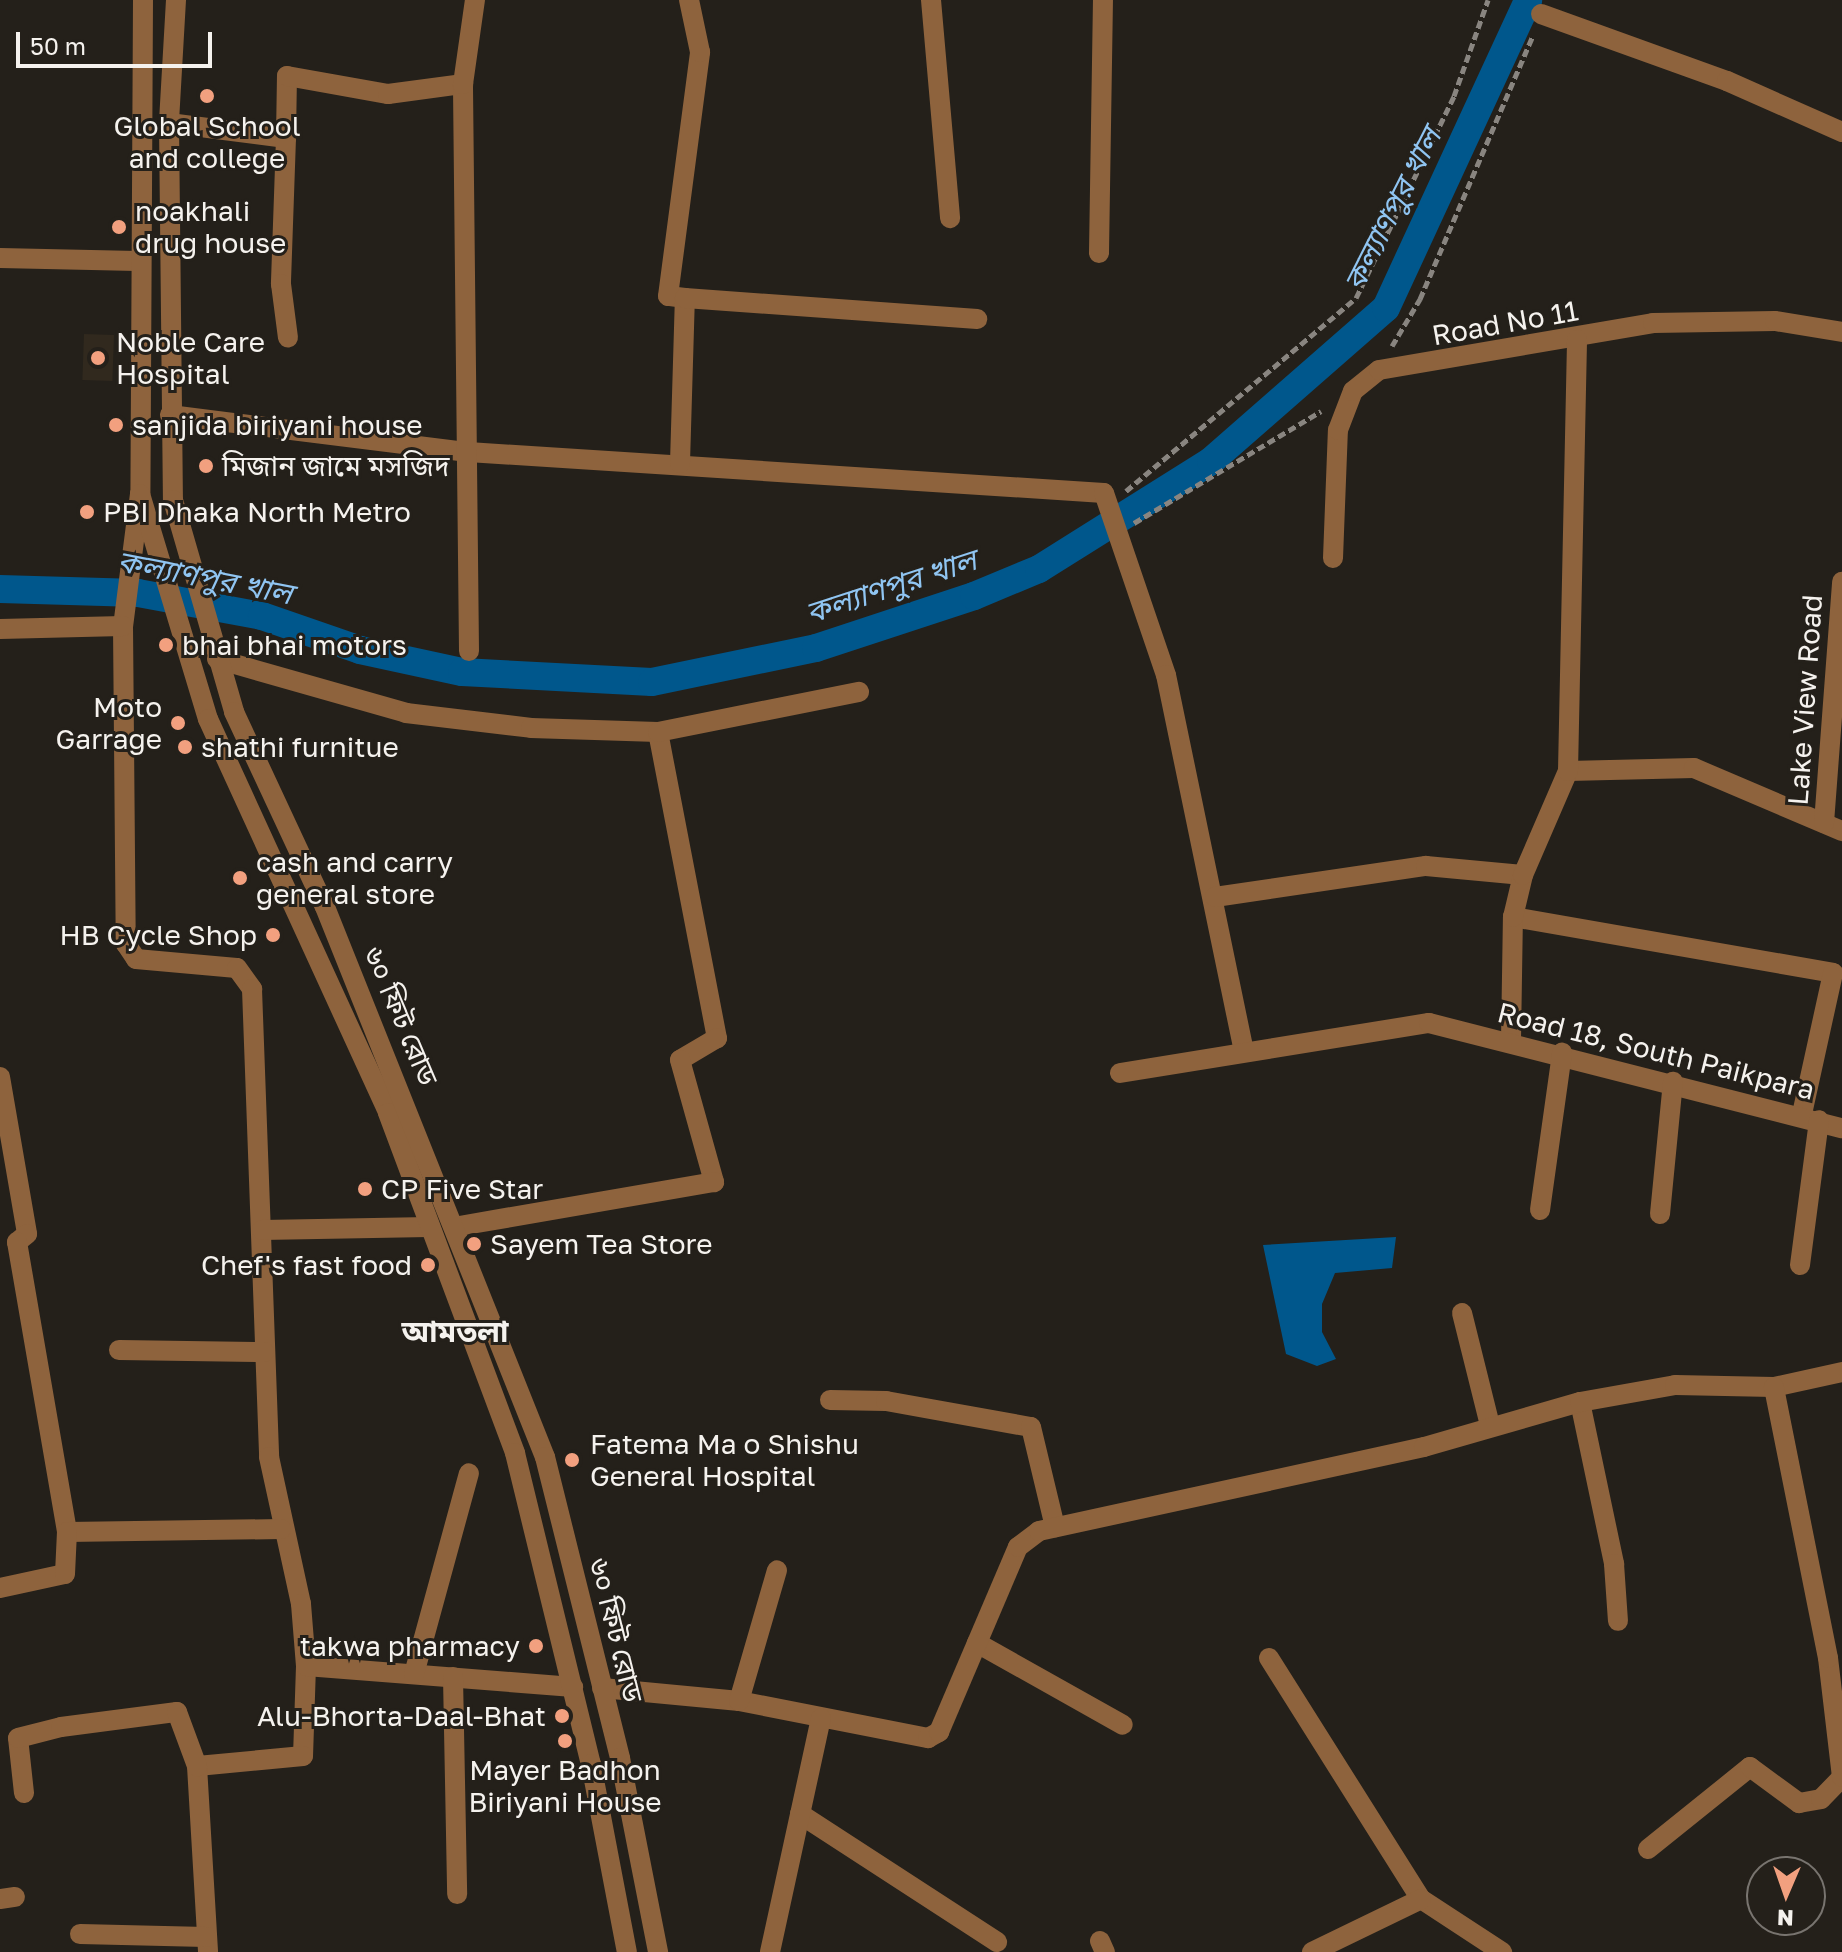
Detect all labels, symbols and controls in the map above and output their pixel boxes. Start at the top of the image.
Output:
scale bar [20,16,216,66]
text: 50 m [30,31,86,60]
marker: Global School and college [198,87,216,105]
place label: Global School and college [113,109,301,175]
water label: কল্যাণপুর খাল [1336,122,1448,296]
place label: noakhali drug house [135,194,286,260]
marker: noakhali drug house [110,218,128,236]
street label: Road No 11 [1429,294,1581,352]
place label: Noble Care Hospital [116,325,265,391]
marker: Noble Care Hospital [87,347,109,369]
place label: sanjida biriyani house [132,408,422,442]
marker: sanjida biriyani house [107,416,125,434]
place label: মিজান জামে মসজিদ [222,449,449,483]
marker: মিজান জামে মসজিদ [197,457,215,475]
place label: PBI Dhaka North Metro [103,495,411,529]
marker: PBI Dhaka North Metro [78,503,96,521]
water label: কল্যাণপুর খাল [801,541,981,631]
water label: কল্যাণপুর খাল [114,542,296,612]
street label: Lake View Road [1781,594,1829,806]
place label: bhai bhai motors [182,628,407,662]
marker: bhai bhai motors [157,636,175,654]
place label: Moto Garrage [56,690,162,756]
marker: Moto Garrage [169,714,187,732]
place label: shathi furnitue [201,730,399,764]
marker: shathi furnitue [176,738,194,756]
place label: cash and carry general store [256,845,453,911]
marker: cash and carry general store [231,869,249,887]
place label: HB Cycle Shop [59,918,257,952]
marker: HB Cycle Shop [264,926,282,944]
street label: ৬০ ফিট রোড [357,942,445,1090]
street label: Road 18, South Paikpara [1494,995,1818,1107]
place label: CP Five Star [381,1172,543,1206]
marker: CP Five Star [356,1180,374,1198]
place label: Sayem Tea Store [490,1227,712,1261]
marker: Sayem Tea Store [465,1235,483,1253]
place label: Chef's fast food [201,1248,412,1282]
marker: Chef's fast food [419,1256,437,1274]
district label: আমতলা [401,1313,509,1349]
place label: Fatema Ma o Shishu General Hospital [590,1427,859,1493]
marker: Fatema Ma o Shishu General Hospital [561,1449,583,1471]
street label: ৬০ ফিট রোড [582,1554,650,1706]
place label: takwa pharmacy [300,1629,520,1663]
marker: takwa pharmacy [527,1637,545,1655]
place label: Alu-Bhorta-Daal-Bhat [257,1699,546,1733]
marker: Alu-Bhorta-Daal-Bhat [553,1707,571,1725]
marker: Mayer Badhon Biriyani House [556,1732,574,1750]
place label: Mayer Badhon Biriyani House [468,1753,662,1819]
north arrow [1746,1856,1826,1936]
text: N [1776,1905,1794,1932]

